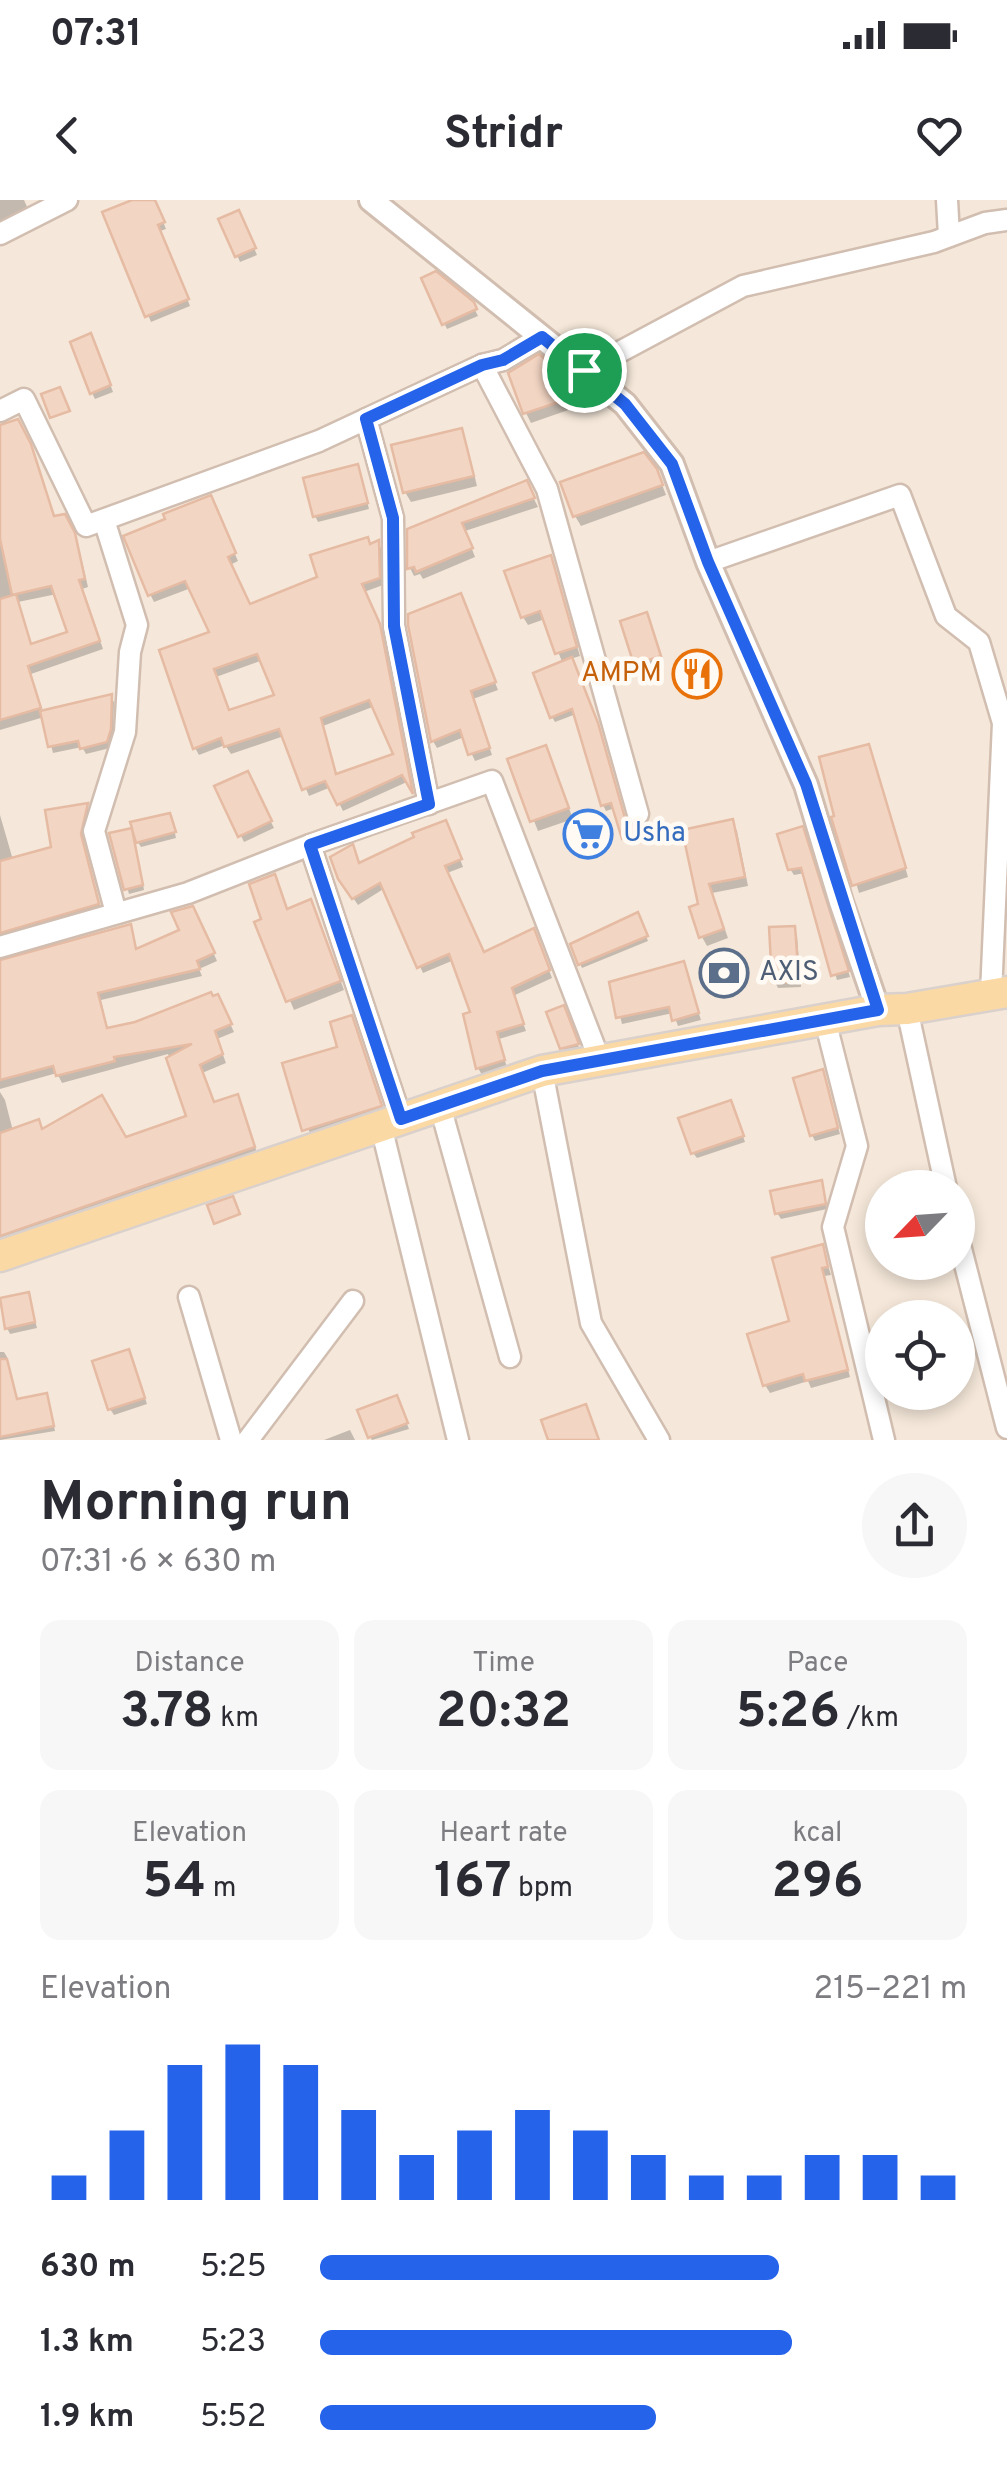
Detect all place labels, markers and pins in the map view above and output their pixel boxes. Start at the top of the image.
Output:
pin [542,328,627,413]
restaurant icon: AMPM [671,648,723,700]
place label: AMPM [581,656,662,692]
supermarket icon: Usha [562,808,614,860]
place label: Usha [623,816,686,852]
bank icon: AXIS [698,947,750,999]
place label: AXIS [759,955,819,991]

